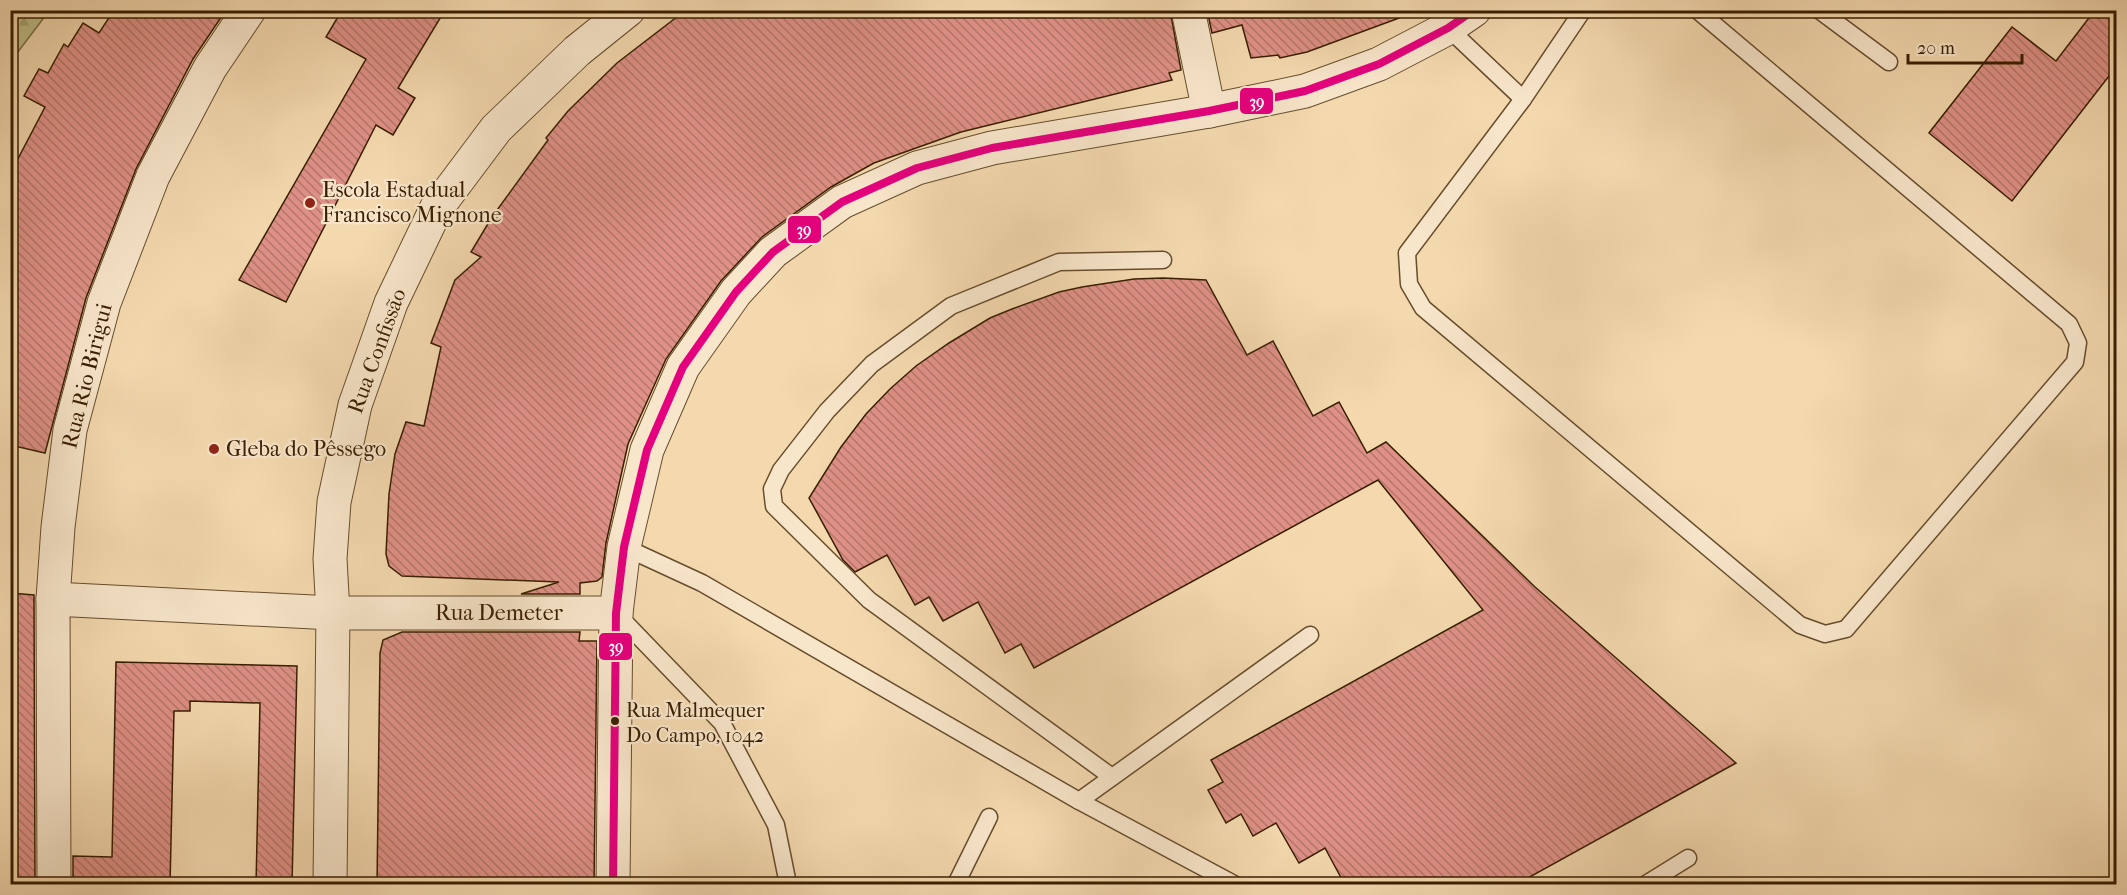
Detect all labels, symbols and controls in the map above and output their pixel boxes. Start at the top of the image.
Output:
scale bar [1908,27,2022,65]
text: 20 m [1917,38,1955,59]
line badge: 39 [1239,87,1274,115]
text: 39 [1250,92,1264,112]
place label: Escola Estadual Francisco Mignone [322,177,502,228]
marker: Escola Estadual Francisco Mignone [303,196,317,210]
line badge: 39 [787,215,822,244]
text: 39 [797,220,811,240]
street label: Rua Confissão [342,285,412,417]
street label: Rua Rio Birigui [56,300,118,451]
place label: Gleba do Pêssego [226,436,386,462]
marker: Gleba do Pêssego [207,442,221,456]
street label: Rua Demeter [435,600,564,626]
line badge: 39 [598,632,633,661]
text: 39 [609,637,623,657]
place label: Rua Malmequer Do Campo, 1042 [626,699,765,747]
marker: Rua Malmequer Do Campo, 1042 [609,715,621,727]

